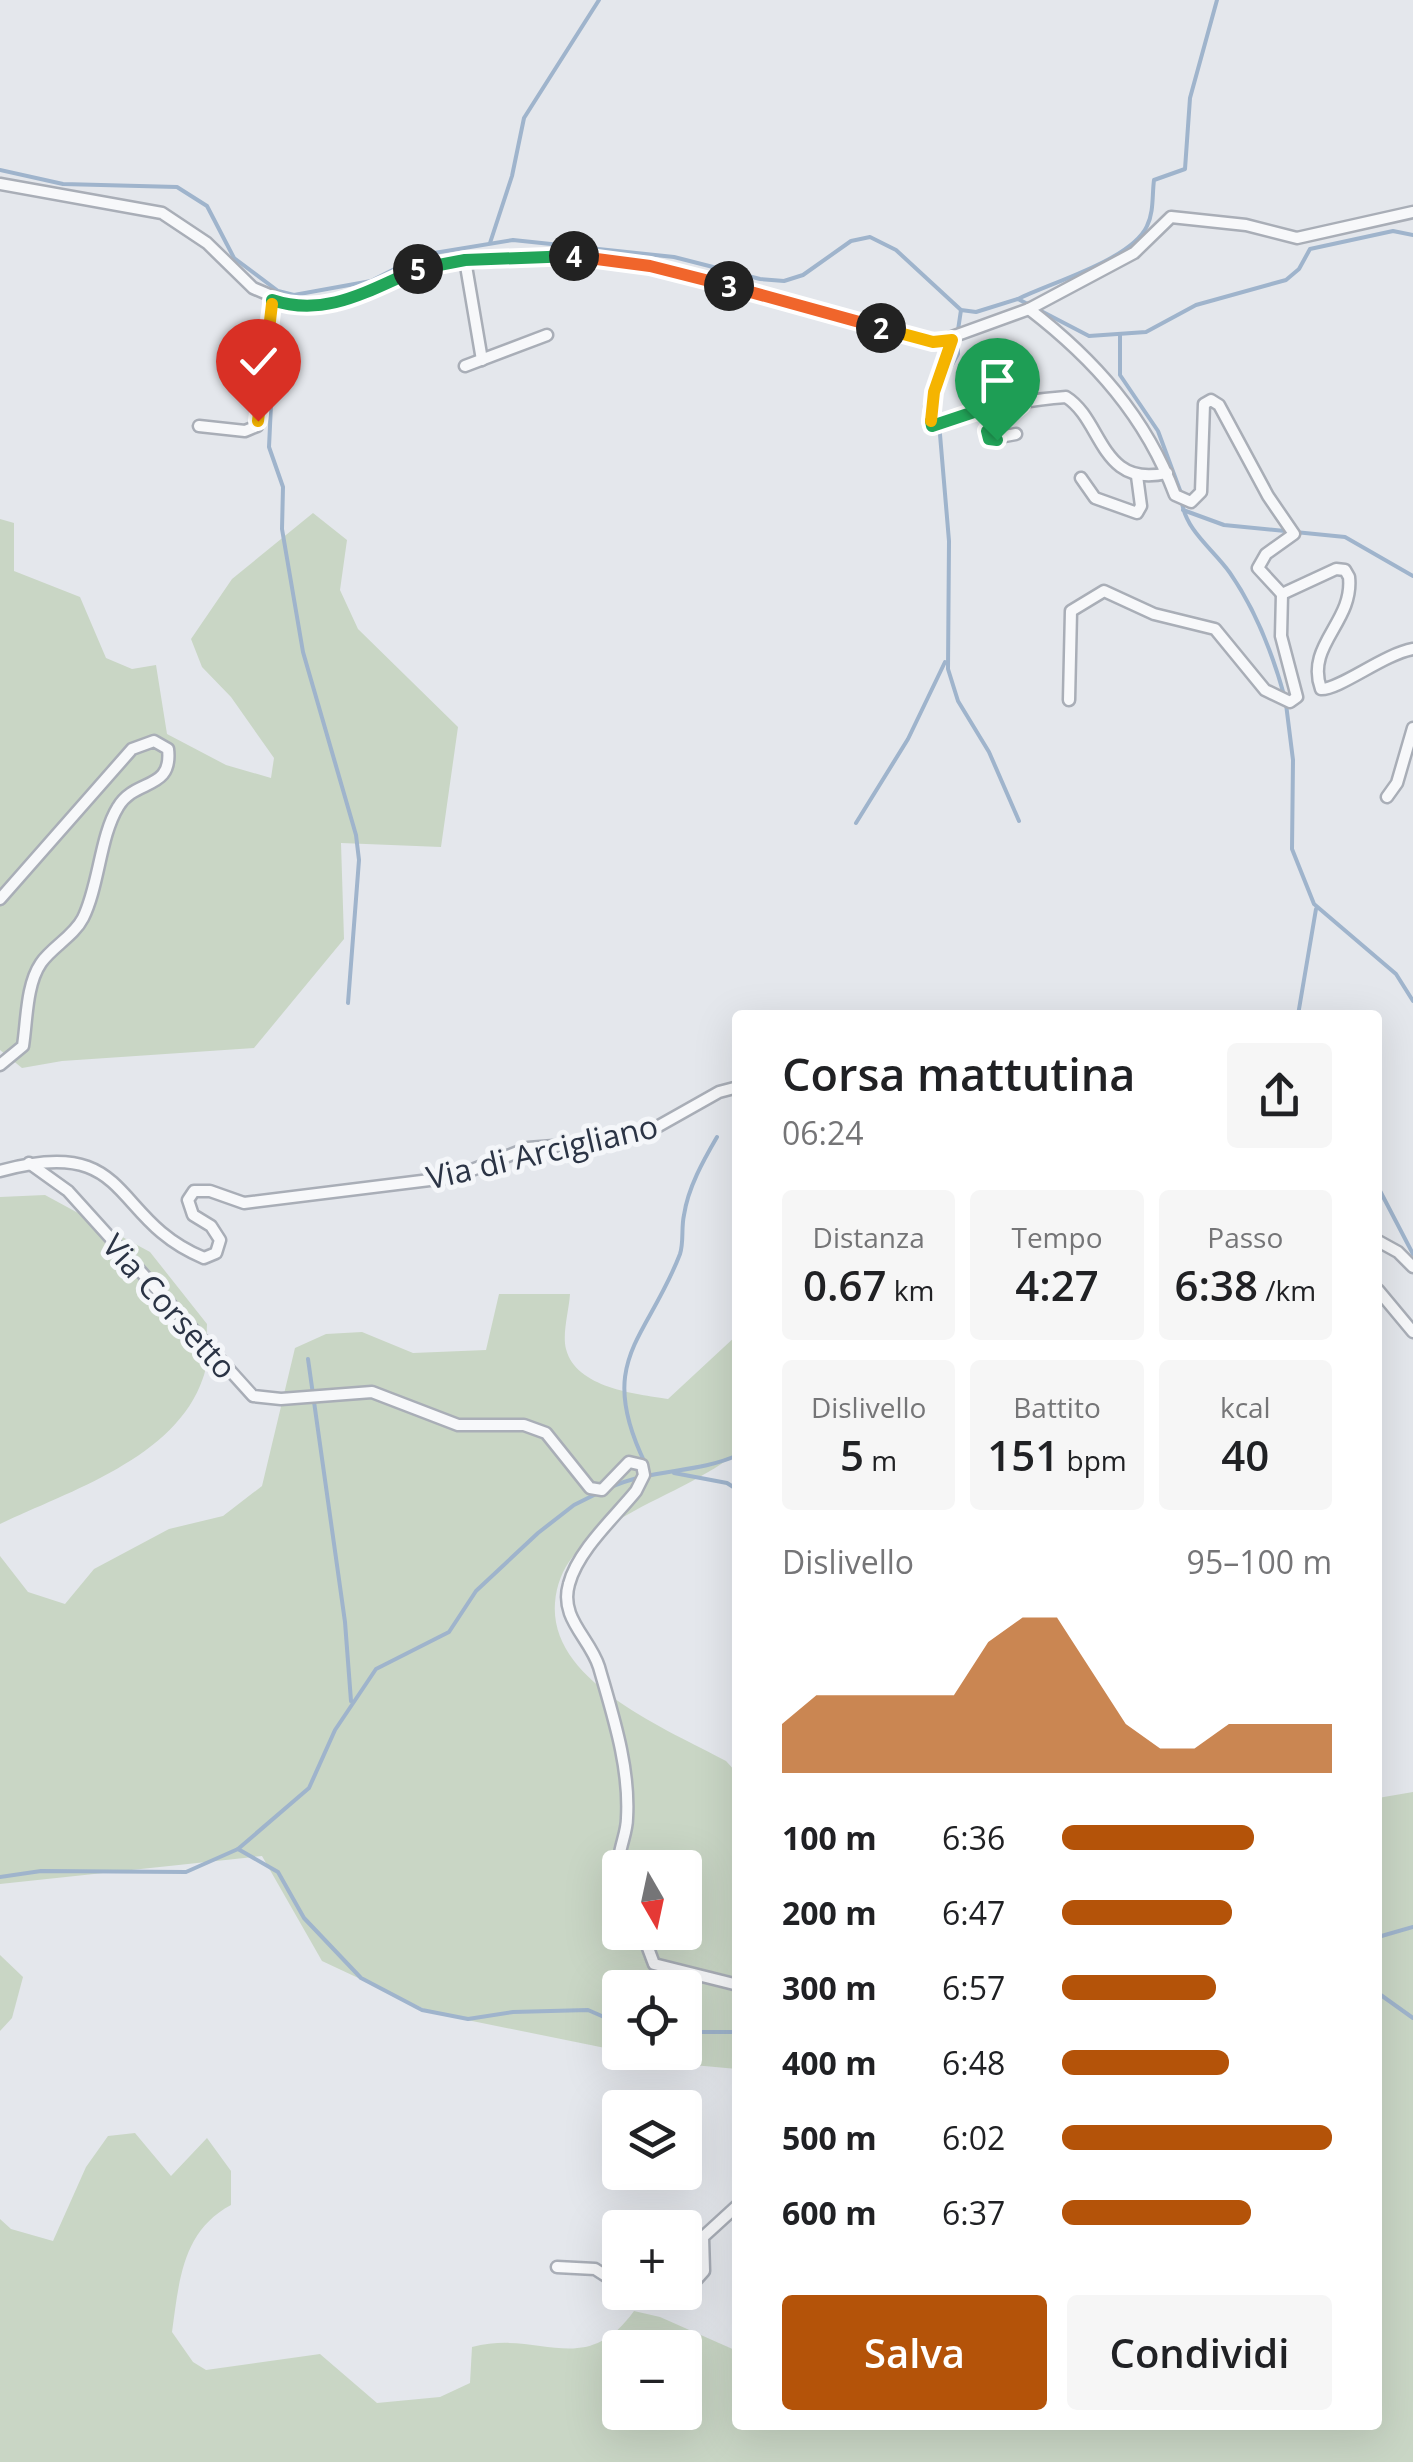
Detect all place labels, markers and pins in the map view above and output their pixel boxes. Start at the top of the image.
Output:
pin: 4 [549,231,599,281]
pin: 5 [393,244,443,294]
pin: 3 [704,261,754,311]
pin: 2 [856,303,906,353]
pin [216,319,301,422]
pin [955,338,1040,441]

